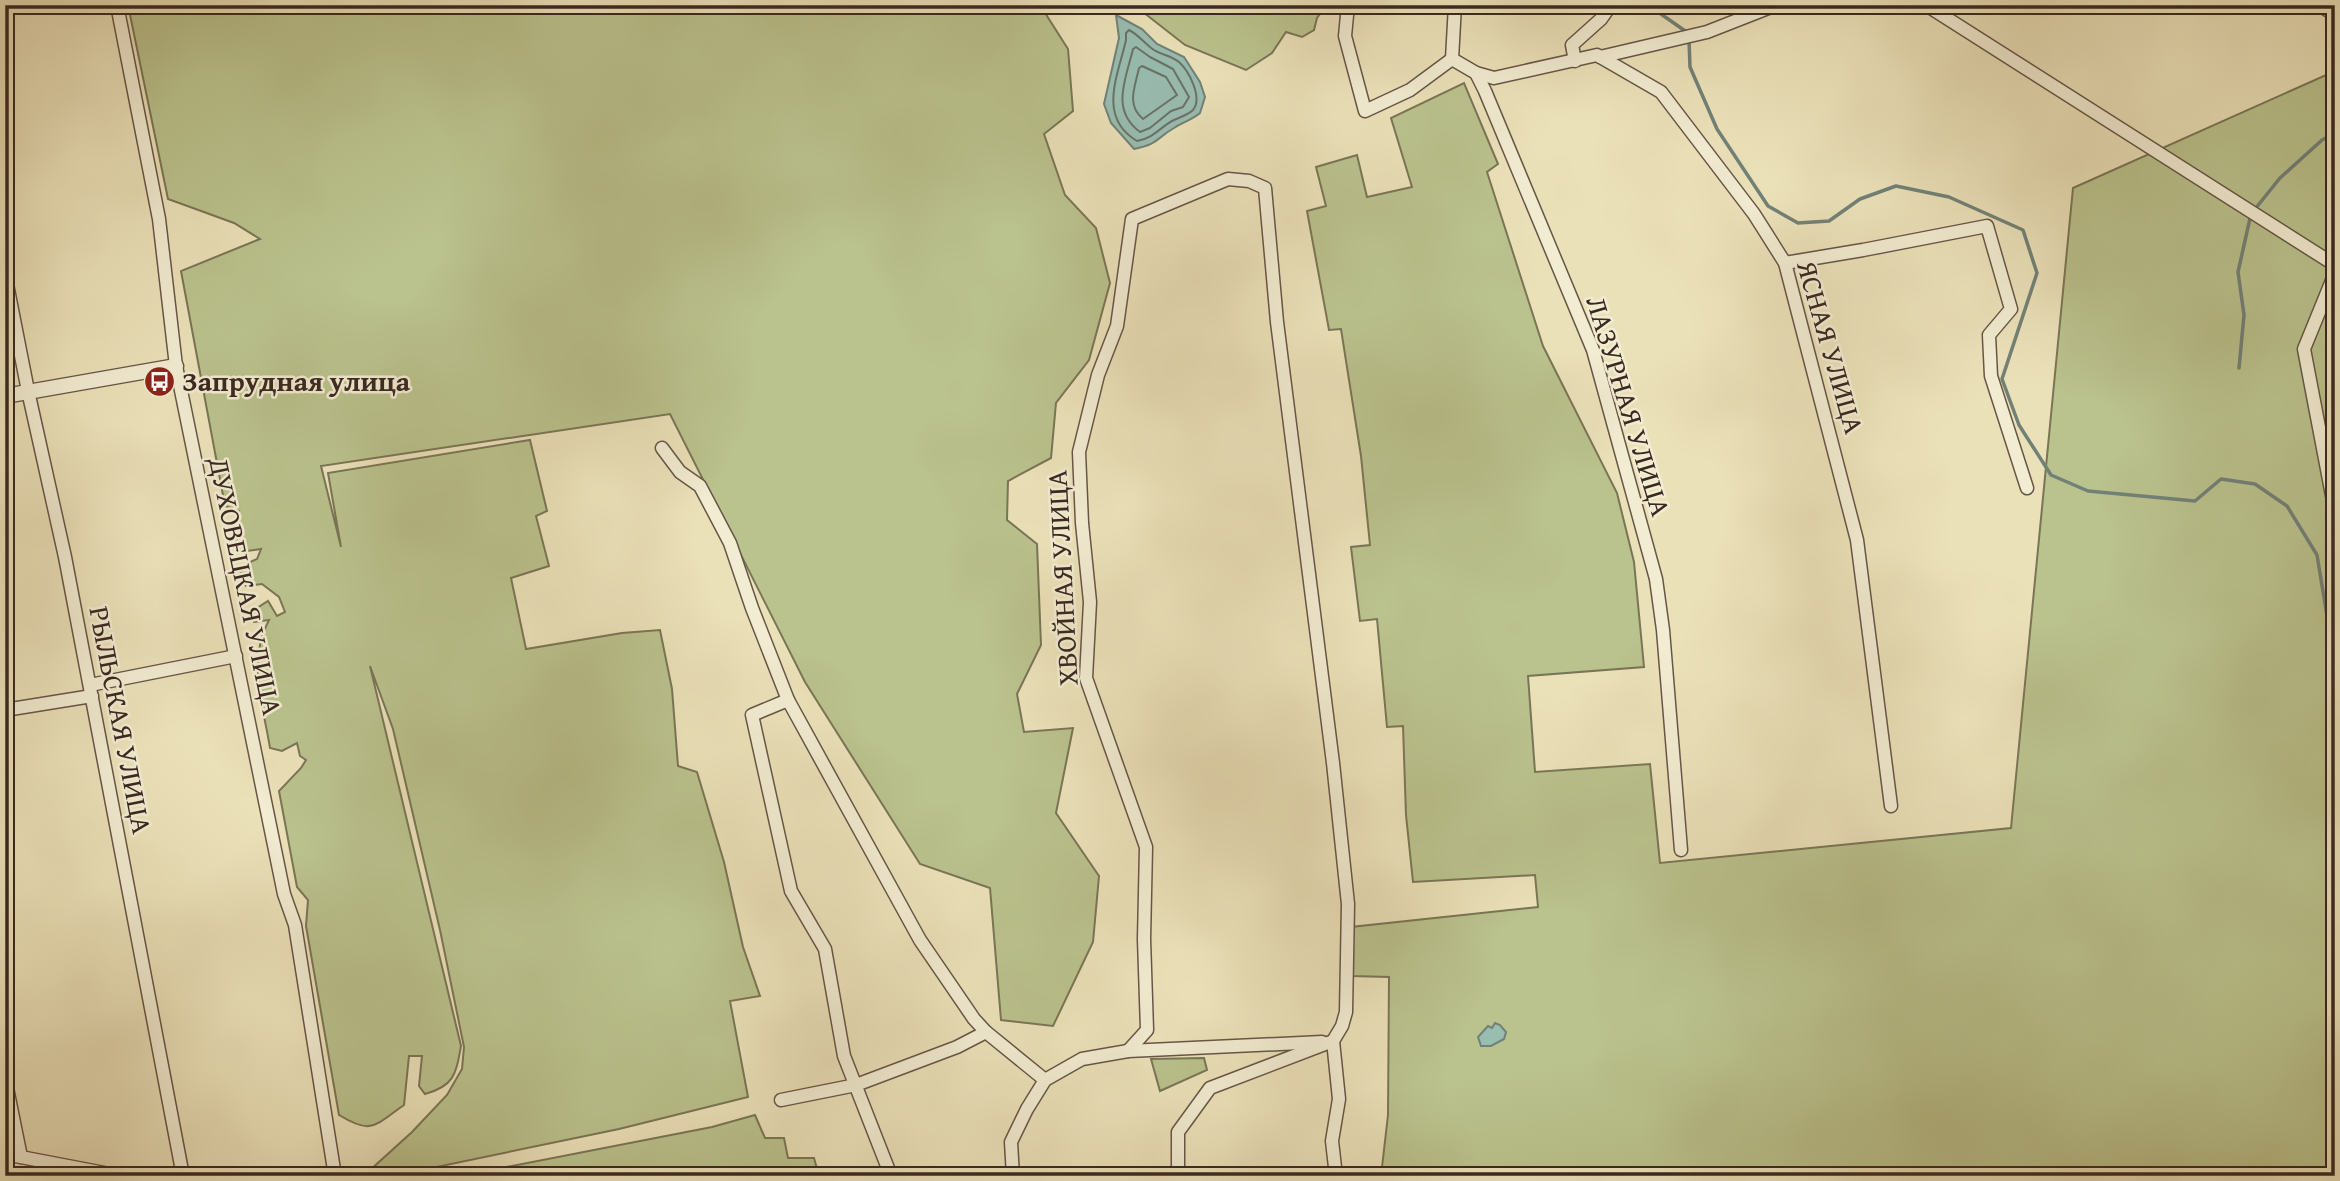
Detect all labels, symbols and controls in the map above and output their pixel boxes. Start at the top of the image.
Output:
street label: ЯСНАЯ УЛИЦА [1787,254,1876,438]
street label: ЛАЗУРНАЯ УЛИЦА [1577,291,1682,521]
place label: Запрудная улица [182,360,411,401]
bus stop icon: Запрудная улица [142,364,176,398]
street label: ДУХОВЕЦКАЯ УЛИЦА [199,452,294,719]
street label: ХВОЙНАЯ УЛИЦА [1035,469,1088,687]
street label: РЫЛЬСКАЯ УЛИЦА [79,603,164,837]

